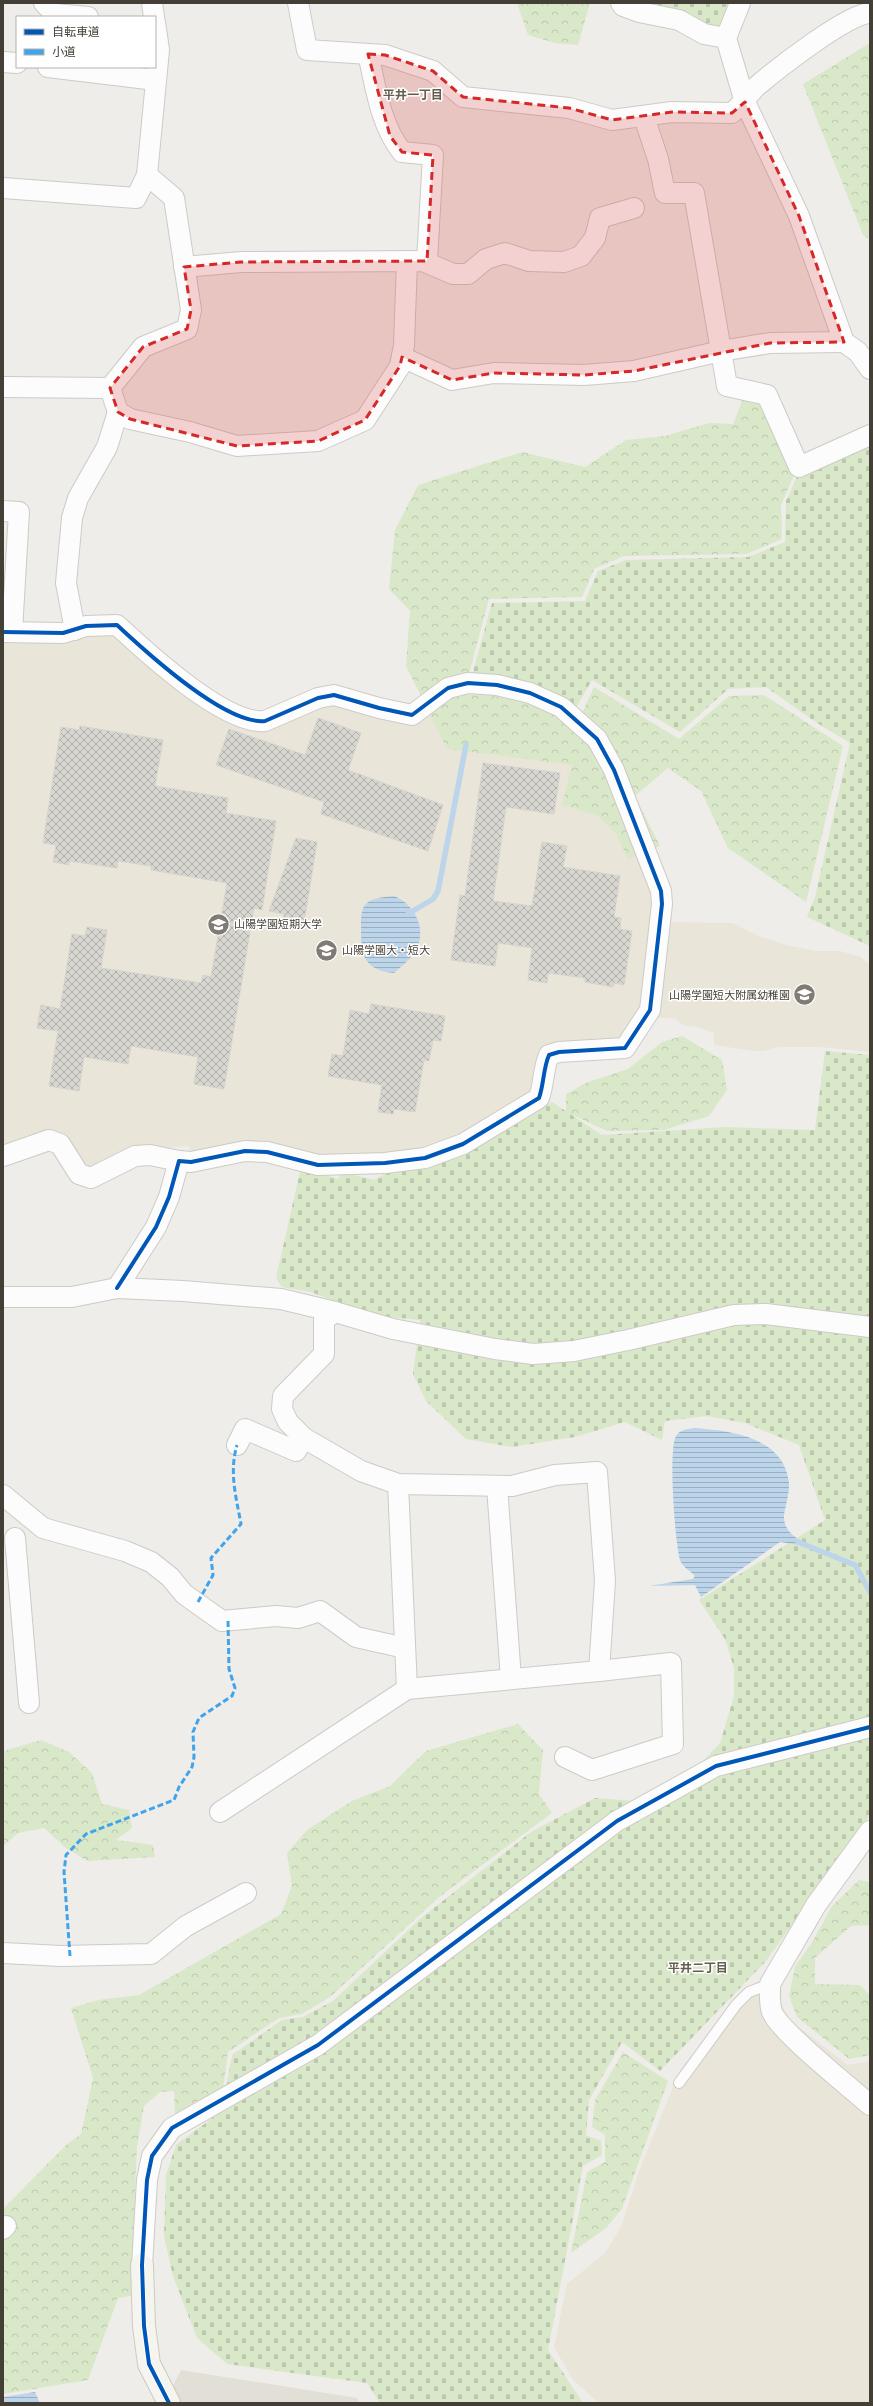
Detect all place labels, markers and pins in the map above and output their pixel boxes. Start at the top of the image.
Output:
school or university icon: 山陽学園短期大学 [206,911,232,937]
place label: 山陽学園短期大学 [234,918,322,930]
school or university icon: 山陽学園大・短大 [314,937,340,963]
place label: 山陽学園大・短大 [342,944,430,956]
school or university icon: 山陽学園短大附属幼稚園 [792,982,818,1008]
place label: 山陽学園短大附属幼稚園 [669,989,790,1001]

